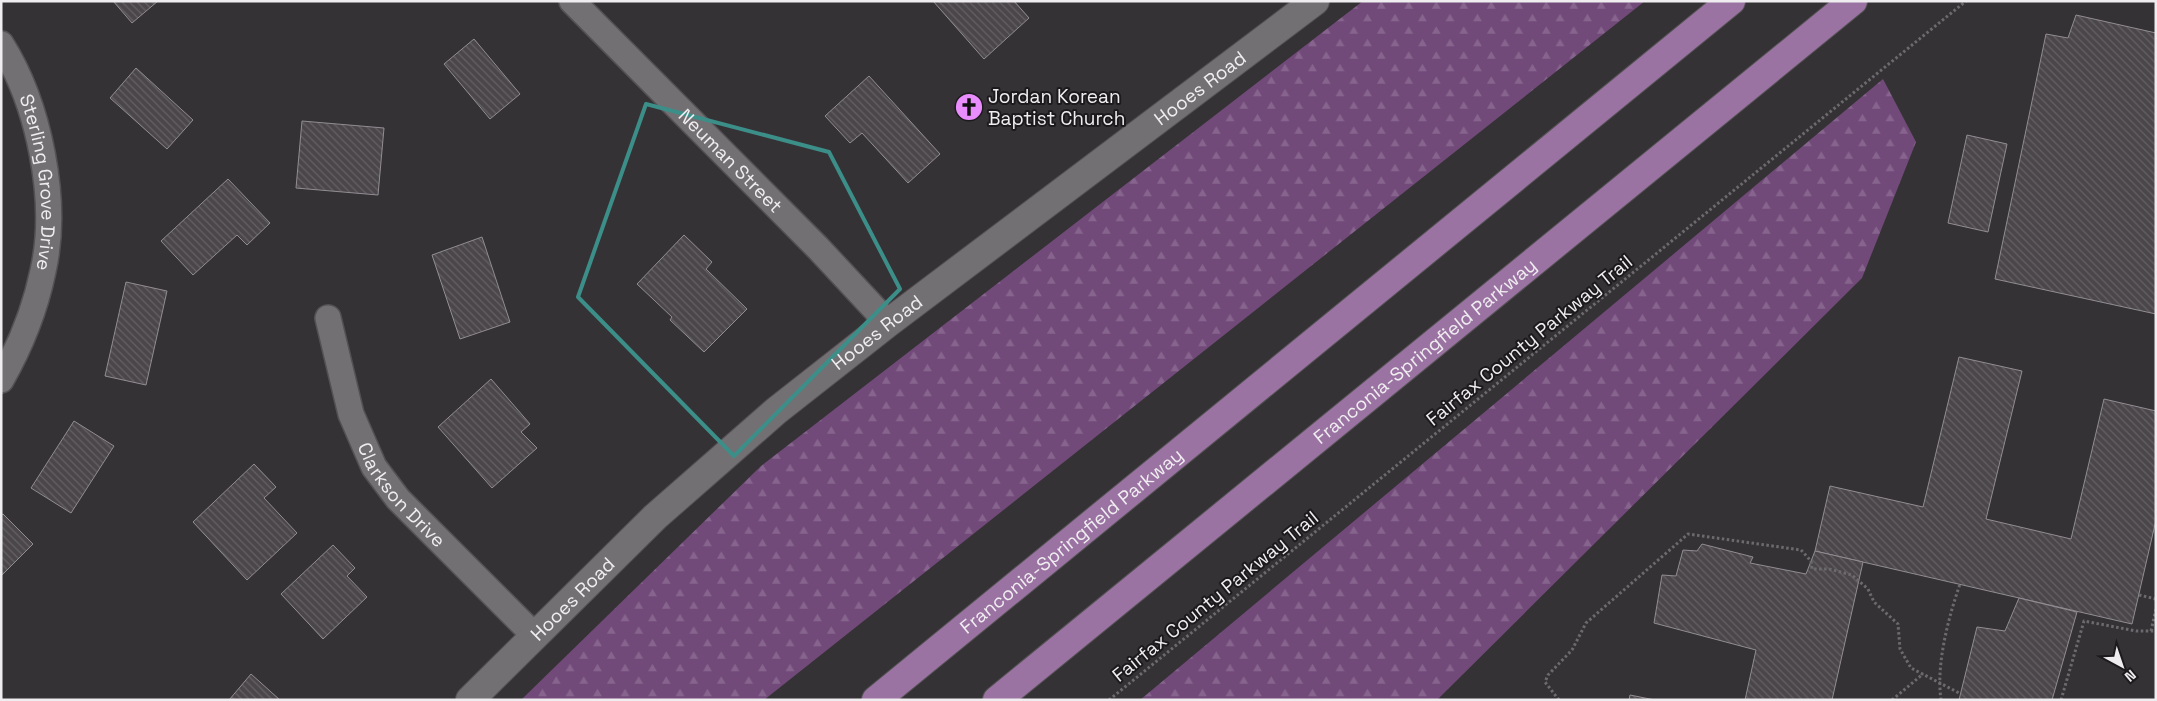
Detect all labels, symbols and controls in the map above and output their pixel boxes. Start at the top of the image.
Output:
street label: Hooes Road [1149,46,1251,131]
place label: Jordan Korean Baptist Church [988,84,1125,131]
street label: Sterling Grove Drive [14,91,61,273]
church icon: Jordan Korean Baptist Church [954,92,984,122]
street label: Neuman Street [673,103,788,218]
street label: Fairfax County Parkway Trail [1421,249,1638,431]
street label: Franconia-Springfield Parkway [1308,253,1542,450]
street label: Hooes Road [826,289,928,376]
street label: Clarkson Drive [352,438,451,553]
street label: Franconia-Springfield Parkway [955,442,1188,639]
street label: Fairfax County Parkway Trail [1107,505,1324,687]
street label: Hooes Road [525,552,620,646]
north arrow [2097,641,2147,691]
text: N [2121,666,2140,686]

